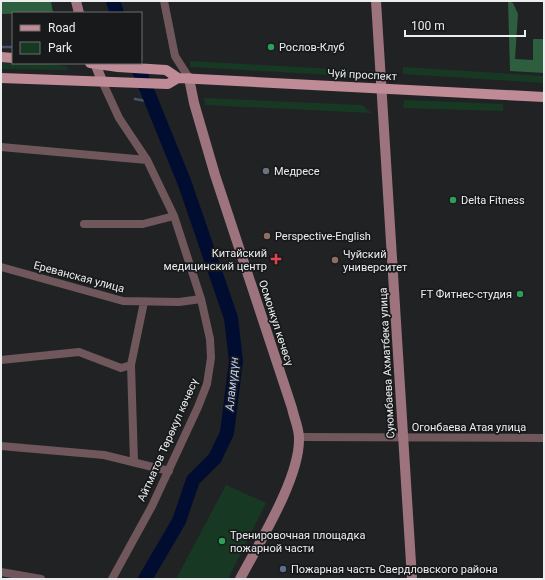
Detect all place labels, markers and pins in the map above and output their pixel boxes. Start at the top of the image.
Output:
place label: Рослов-Клуб [279,41,345,54]
marker: Рослов-Клуб [266,42,276,52]
place label: Медресе [274,165,320,178]
marker: Медресе [261,166,271,176]
place label: Delta Fitness [461,194,525,207]
marker: Delta Fitness [448,195,458,205]
place label: Perspective-English [275,230,371,243]
marker: Perspective-English [262,231,272,241]
place label: Китайский медицинский центр [164,247,267,273]
place label: Чуйский университет [343,248,408,274]
marker: Китайский медицинский центр [270,253,282,265]
marker: Чуйский университет [330,255,340,265]
place label: FT Фитнес-студия [421,288,512,301]
marker: FT Фитнес-студия [515,289,525,299]
place label: Тренировочная площадка пожарной части [230,529,365,555]
marker: Тренировочная площадка пожарной части [217,536,227,546]
place label: Пожарная часть Свердловского района [291,563,498,576]
marker: Пожарная часть Свердловского района [278,564,288,574]

